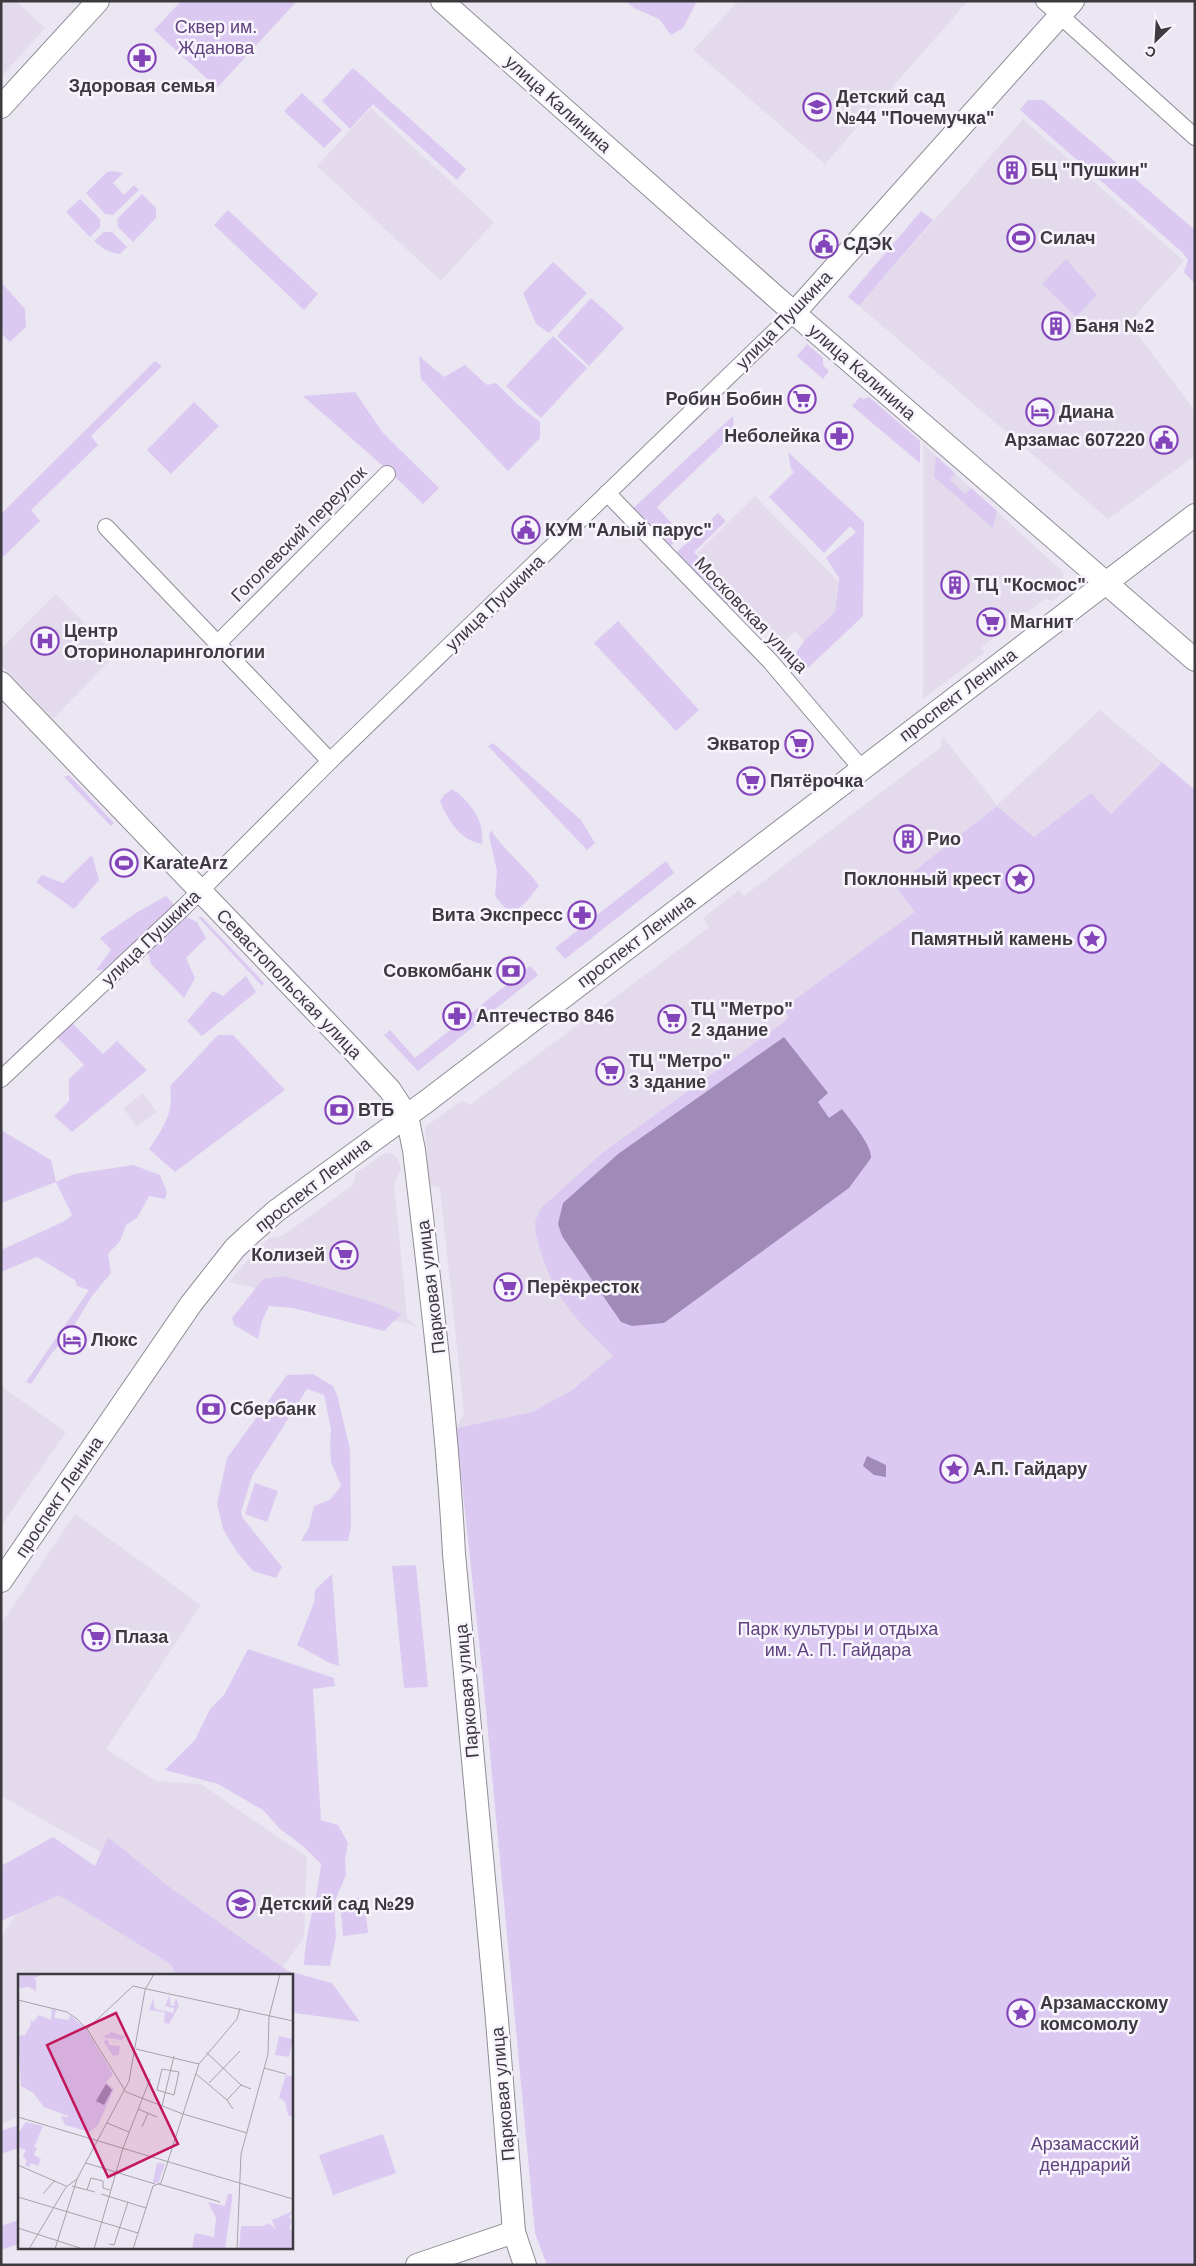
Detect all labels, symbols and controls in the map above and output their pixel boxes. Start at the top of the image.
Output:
north arrow [1131,15,1181,65]
park label: Сквер им. Жданова [175,17,257,58]
text: С [1143,42,1158,61]
pharmacy icon: Здоровая семья [127,43,157,73]
street label: улица Калинина [501,51,616,157]
place label: Здоровая семья [69,76,215,96]
place label: Детский сад №44 "Почемучка" [836,87,994,128]
school or university icon: Детский сад №44 "Почемучка" [802,92,832,122]
building icon: БЦ "Пушкин" [997,155,1027,185]
place label: БЦ "Пушкин" [1031,160,1148,180]
sports icon: Силач [1006,223,1036,253]
place label: Силач [1040,228,1096,248]
public building icon: СДЭК [809,229,839,259]
place label: СДЭК [843,234,893,254]
street label: улица Пушкина [732,266,837,373]
building icon: Баня №2 [1041,311,1071,341]
place label: Баня №2 [1075,316,1154,336]
street label: улица Калинина [804,320,920,425]
supermarket icon: Робин Бобин [787,384,817,414]
place label: Робин Бобин [665,389,783,409]
hotel icon: Диана [1025,397,1055,427]
place label: Диана [1059,402,1115,422]
pharmacy icon: Неболейка [824,421,854,451]
public building icon: Арзамас 607220 [1149,425,1179,455]
place label: Неболейка [724,426,821,446]
place label: Арзамас 607220 [1004,430,1145,450]
street label: Гоголевский переулок [227,462,371,606]
public building icon: КУМ "Алый парус" [511,515,541,545]
place label: КУМ "Алый парус" [545,520,712,540]
street label: улица Пушкина [442,550,549,655]
street label: Московская улица [691,553,812,678]
building icon: ТЦ "Космос" [940,570,970,600]
place label: ТЦ "Космос" [974,575,1086,595]
supermarket icon: Магнит [976,607,1006,637]
place label: Магнит [1010,612,1074,632]
place label: Центр Оториноларингологии [64,621,265,662]
hospital icon: Центр Оториноларингологии [30,626,60,656]
street label: проспект Ленина [895,644,1021,746]
supermarket icon: Экватор [784,729,814,759]
place label: Экватор [707,734,780,754]
supermarket icon: Пятёрочка [736,766,766,796]
place label: Пятёрочка [770,771,864,791]
building icon: Рио [893,824,923,854]
place label: Рио [927,829,961,849]
sports icon: KarateArz [109,848,139,878]
place label: KarateArz [143,853,228,873]
place icon: Поклонный крест [1005,864,1035,894]
place label: Поклонный крест [844,869,1001,889]
street label: улица Пушкина [98,885,205,990]
street label: проспект Ленина [573,890,699,992]
pharmacy icon: Вита Экспресс [567,900,597,930]
street label: Севастопольская улица [212,905,366,1064]
place label: Вита Экспресс [432,905,563,925]
place icon: Памятный камень [1077,924,1107,954]
place label: Памятный камень [911,929,1073,949]
bank icon: Совкомбанк [496,956,526,986]
place label: Совкомбанк [383,961,493,981]
place label: ТЦ "Метро" 2 здание [691,999,793,1040]
pharmacy icon: Аптечество 846 [442,1001,472,1031]
supermarket icon: ТЦ "Метро" 2 здание [657,1004,687,1034]
place label: Аптечество 846 [476,1006,614,1026]
place label: ТЦ "Метро" 3 здание [629,1051,731,1092]
supermarket icon: ТЦ "Метро" 3 здание [595,1056,625,1086]
bank icon: ВТБ [324,1095,354,1125]
place label: ВТБ [358,1100,394,1120]
street label: проспект Ленина [251,1133,376,1236]
street label: Парковая улица [413,1218,449,1355]
supermarket icon: Колизей [329,1240,359,1270]
place label: Колизей [251,1245,325,1265]
supermarket icon: Перёкресток [493,1272,523,1302]
place label: Перёкресток [527,1277,640,1297]
hotel icon: Люкс [57,1325,87,1355]
place label: Люкс [91,1330,138,1350]
bank icon: Сбербанк [196,1394,226,1424]
place label: Сбербанк [230,1399,317,1419]
street label: проспект Ленина [11,1432,107,1561]
place icon: А.П. Гайдару [939,1454,969,1484]
place label: А.П. Гайдару [973,1459,1087,1479]
park label: Парк культуры и отдыха им. А. П. Гайдара [738,1619,939,1660]
supermarket icon: Плаза [81,1622,111,1652]
street label: Парковая улица [451,1622,483,1759]
place label: Плаза [115,1627,169,1647]
school or university icon: Детский сад №29 [226,1889,256,1919]
place label: Детский сад №29 [260,1894,414,1914]
inset map [18,1974,292,2248]
place label: Арзамасскому комсомолу [1040,1993,1168,2034]
place icon: Арзамасскому комсомолу [1006,1998,1036,2028]
street label: Парковая улица [487,2025,519,2162]
park label: Арзамасский дендрарий [1031,2134,1139,2175]

